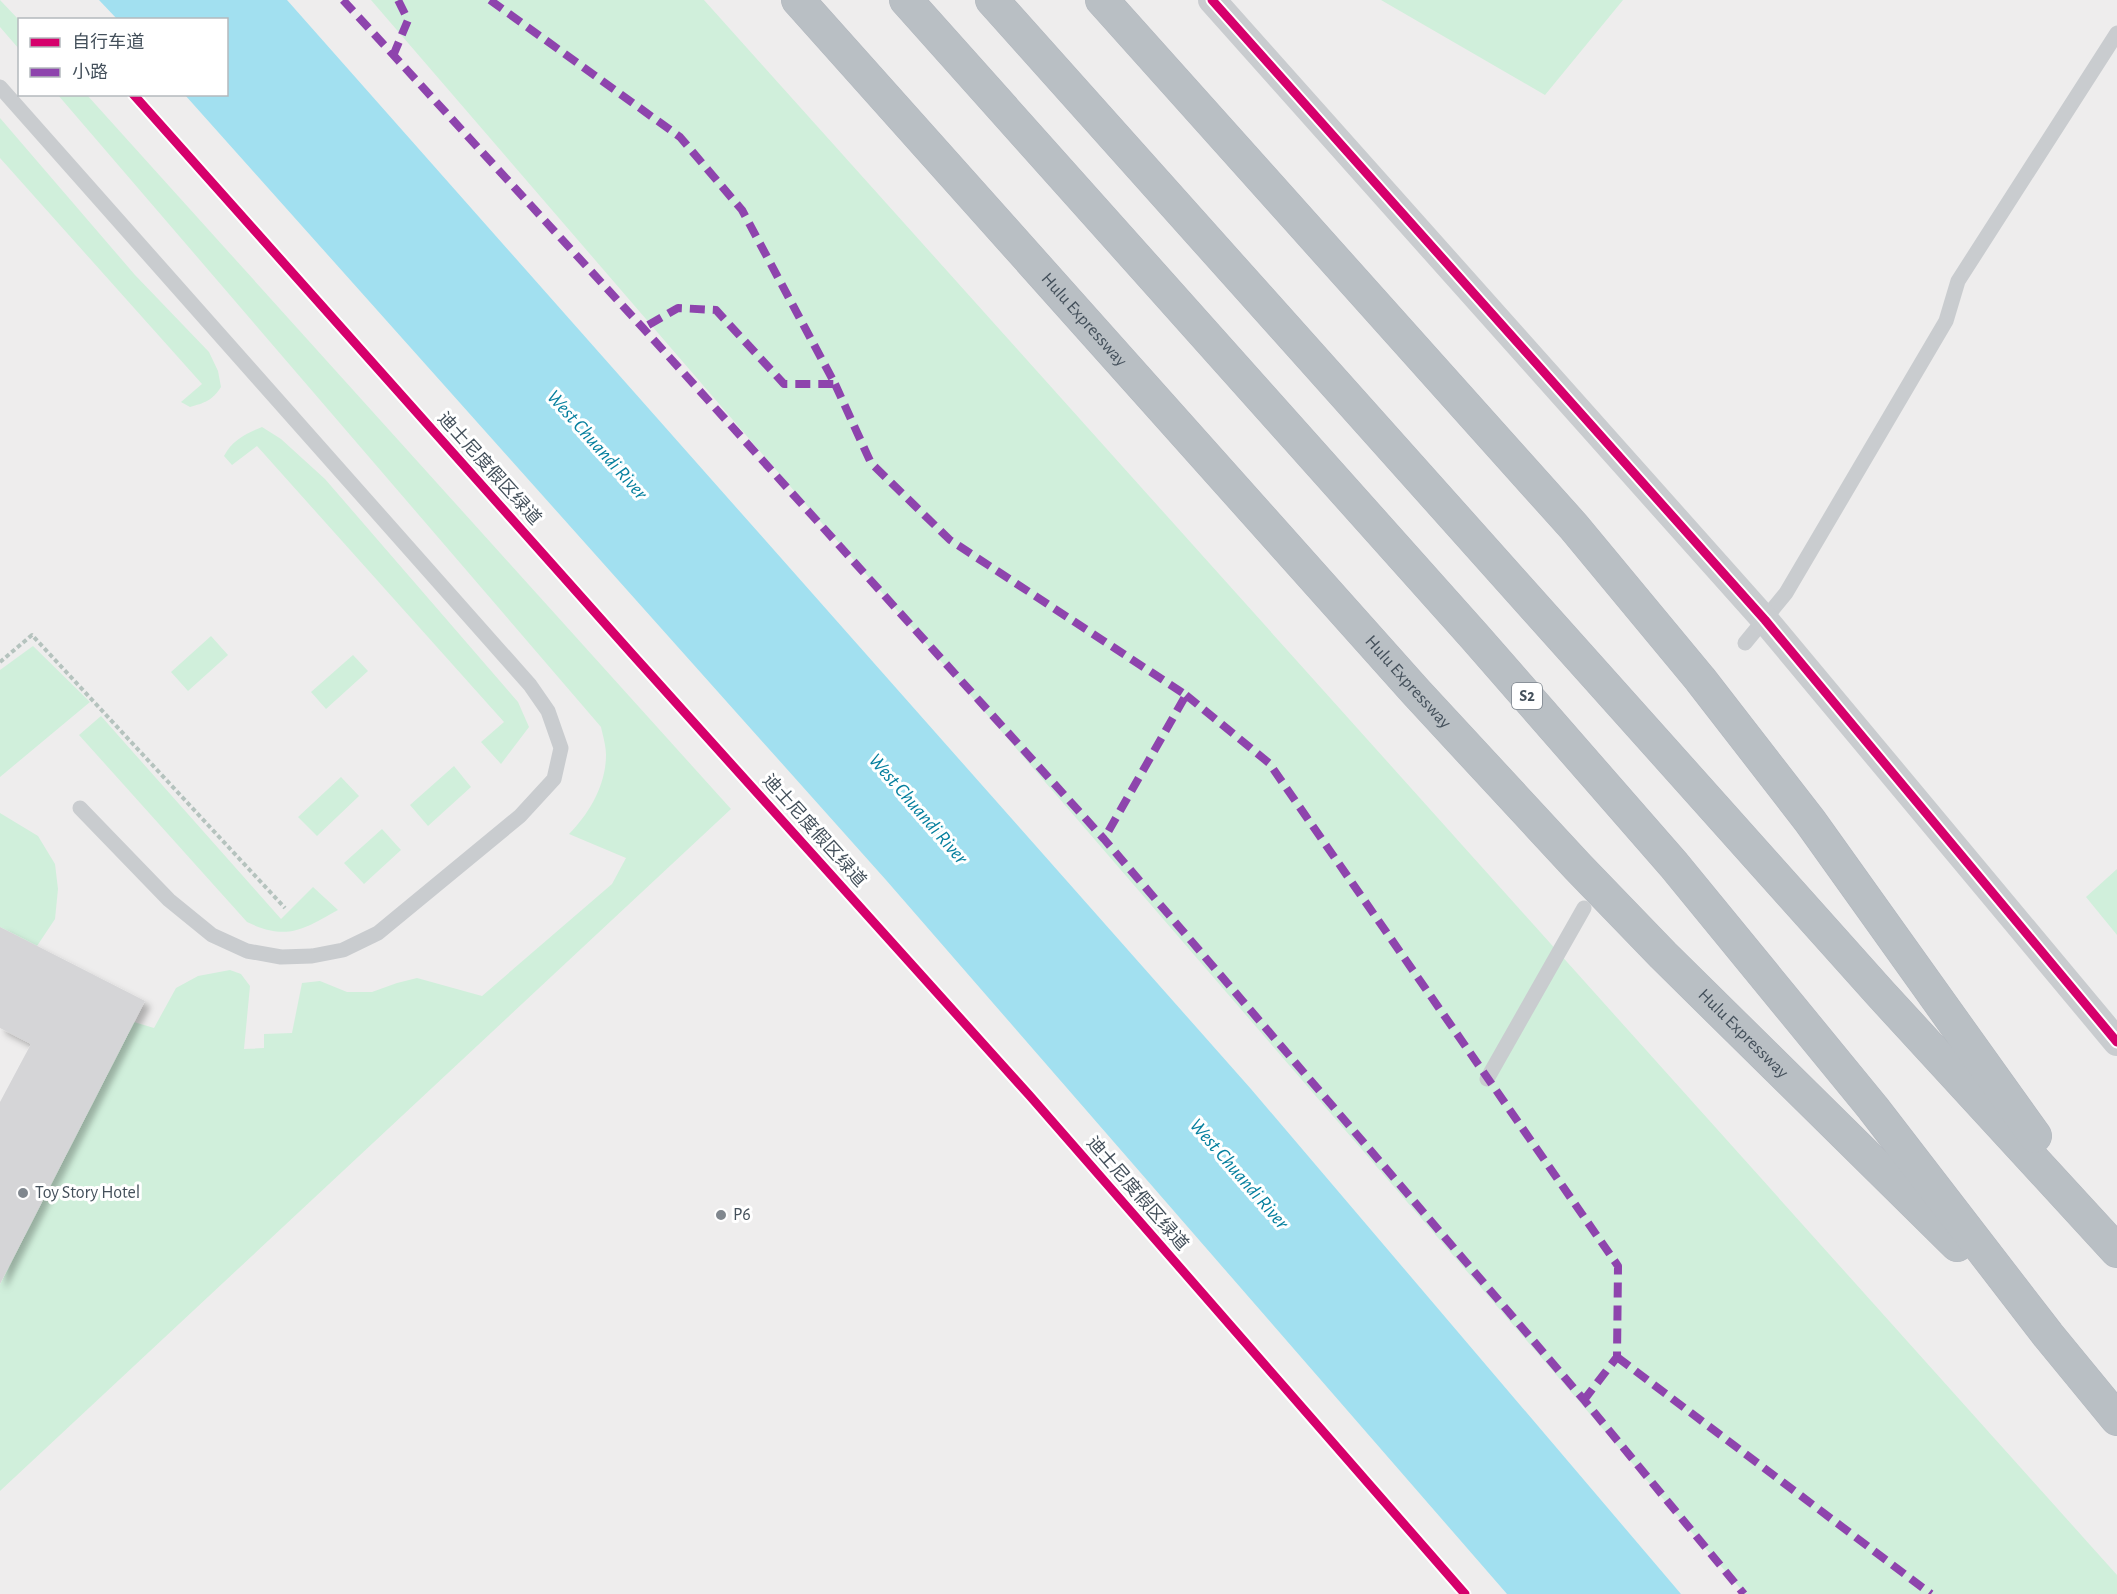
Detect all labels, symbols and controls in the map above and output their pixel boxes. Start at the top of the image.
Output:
legend [18,18,228,96]
text: 自行车道 [72,32,144,52]
text: 小路 [72,62,108,82]
street label: Hulu Expressway [1038,270,1130,370]
water label: West Chuandi River [543,387,651,504]
street label: 迪士尼度假区绿道 [434,408,545,529]
street label: Hulu Expressway [1361,632,1454,732]
road number: S2 [1512,683,1542,709]
water label: West Chuandi River [865,750,972,868]
street label: 迪士尼度假区绿道 [759,770,870,891]
street label: Hulu Expressway [1694,986,1792,1082]
water label: West Chuandi River [1186,1115,1293,1233]
street label: 迪士尼度假区绿道 [1083,1132,1193,1254]
place label: Toy Story Hotel [35,1184,140,1202]
marker: Toy Story Hotel [16,1186,30,1200]
place label: P6 [733,1206,751,1224]
marker: P6 [714,1208,728,1222]

